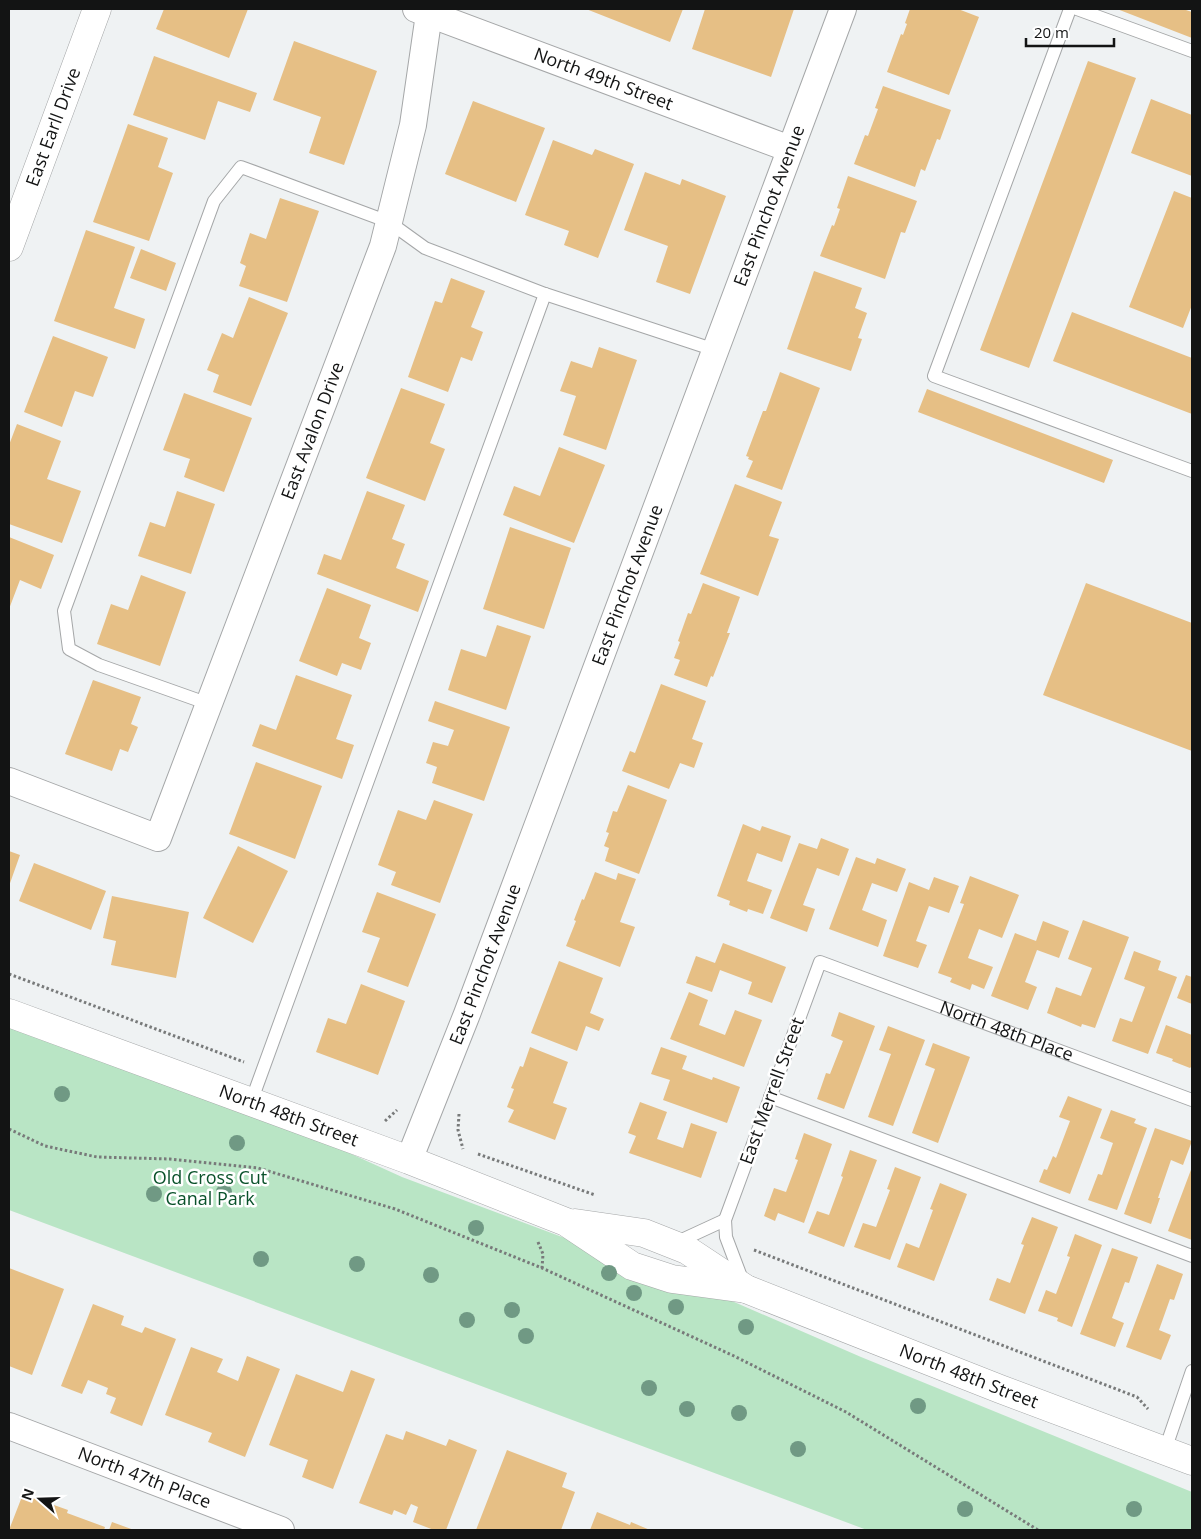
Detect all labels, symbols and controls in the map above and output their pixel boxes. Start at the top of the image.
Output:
scale bar [1026,15,1114,47]
text: 20 m [1034,22,1069,42]
street label: North 49th Street [531,41,677,115]
street label: East Earll Drive [20,64,85,189]
street label: East Pinchot Avenue [727,121,810,289]
street label: East Avalon Drive [275,358,349,503]
street label: East Pinchot Avenue [585,501,668,669]
street label: East Pinchot Avenue [443,880,526,1048]
street label: North 48th Place [937,995,1077,1066]
street label: East Merrell Street [733,1014,809,1168]
street label: North 48th Street [216,1078,362,1151]
park label: Old Cross Cut Canal Park [153,1165,267,1210]
street label: North 48th Street [896,1338,1042,1413]
street label: North 47th Place [75,1441,215,1513]
north arrow [15,1474,65,1524]
text: N [16,1486,38,1503]

